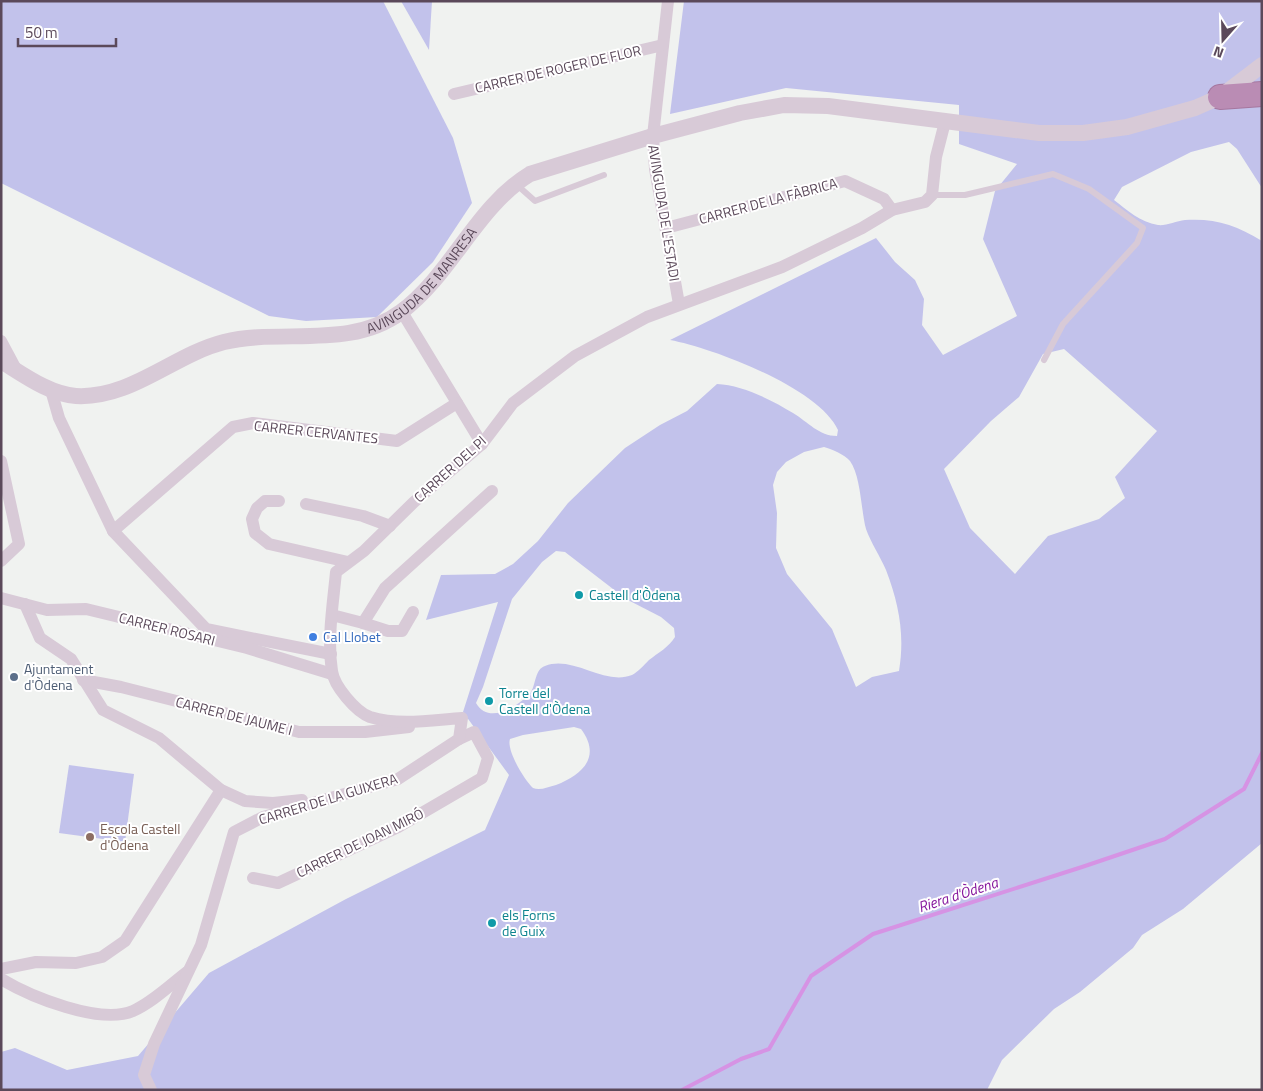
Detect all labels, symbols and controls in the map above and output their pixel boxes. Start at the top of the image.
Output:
scale bar [18,15,115,47]
north arrow [1198,15,1248,65]
text: 50 m [25,21,58,44]
street label: CARRER DE ROGER DE FLOR [473,39,643,98]
text: N [1210,41,1227,64]
street label: AVINGUDA DE L'ESTADI [643,143,686,283]
street label: CARRER DE LA FÀBRICA [696,172,840,229]
street label: AVINGUDA DE MANRESA [363,222,482,338]
street label: CARRER CERVANTES [253,415,379,448]
street label: CARRER DEL PI [409,430,490,507]
place label: Castell d'Òdena [589,584,680,605]
marker: Castell d'Òdena [573,589,585,601]
street label: CARRER ROSARI [117,606,217,651]
place label: Cal Llobet [323,626,381,647]
marker: Cal Llobet [307,631,319,643]
place label: Ajuntament d'Òdena [24,658,93,695]
marker: Ajuntament d'Òdena [8,671,20,683]
place label: Torre del Castell d'Òdena [499,682,590,719]
street label: CARRER DE JAUME I [173,691,295,740]
marker: Torre del Castell d'Òdena [483,695,495,707]
street label: CARRER DE LA GUIXERA [256,767,400,830]
street label: CARRER DE JOAN MIRÓ [292,803,427,883]
place label: Escola Castell d'Òdena [100,818,181,855]
marker: Escola Castell d'Òdena [84,831,96,843]
water label: Riera d'Òdena [915,870,1002,918]
place label: els Forns de Guix [502,904,555,941]
marker: els Forns de Guix [486,917,498,929]

